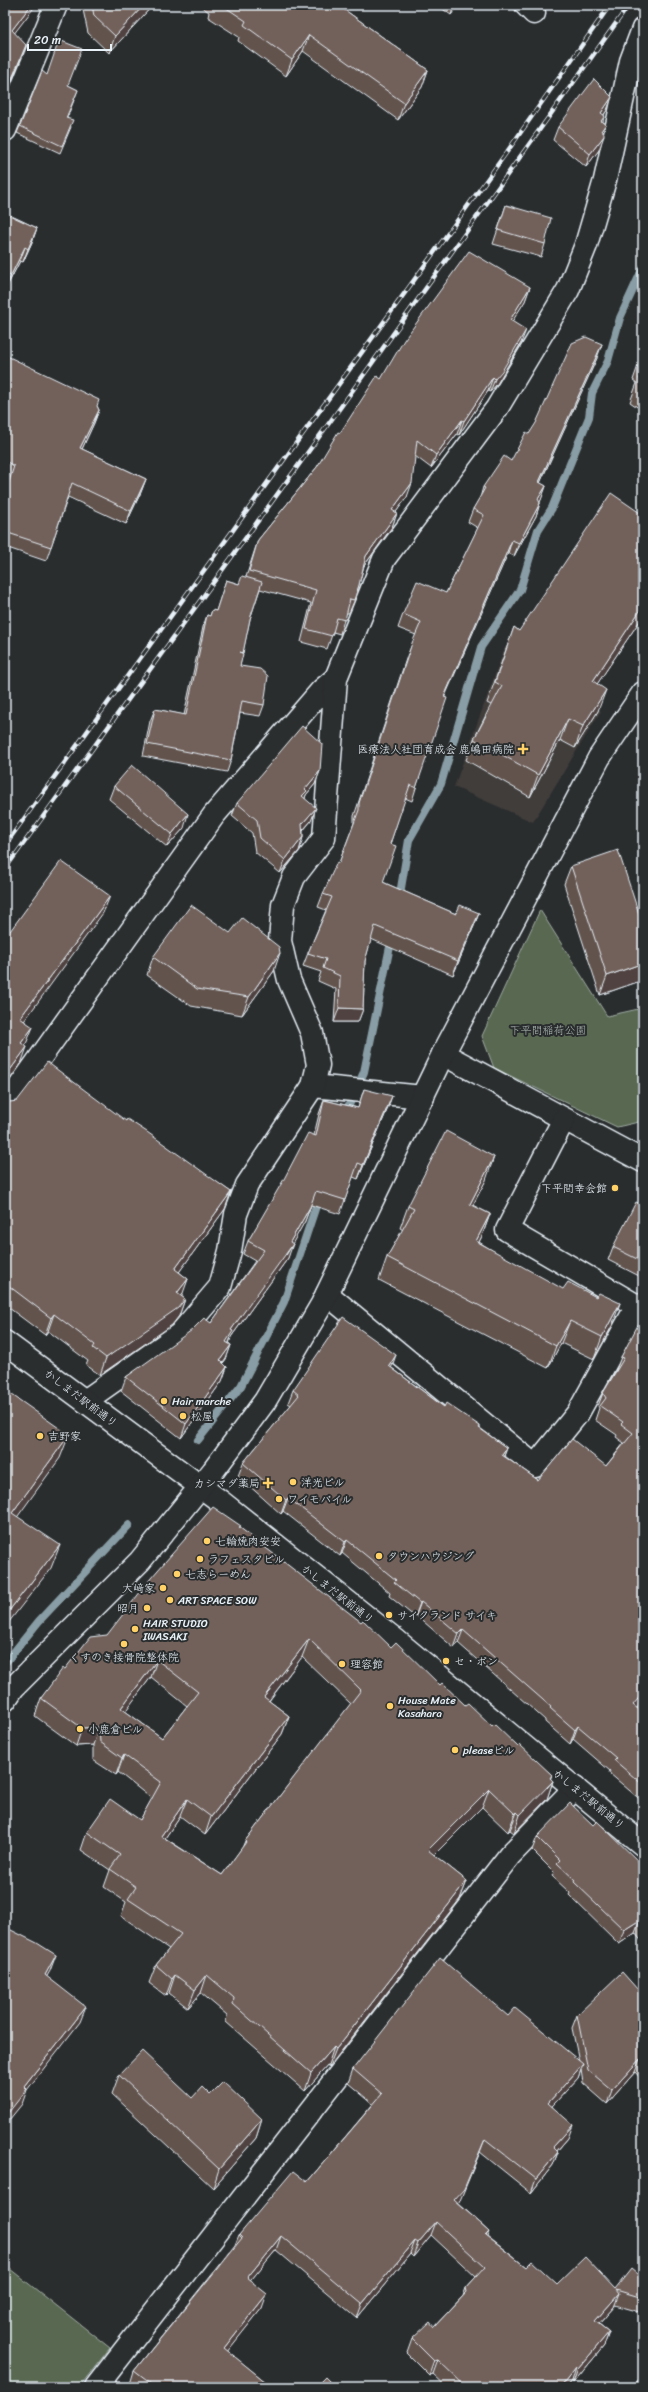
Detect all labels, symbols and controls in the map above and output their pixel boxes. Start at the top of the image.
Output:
scale bar [28,26,111,52]
text: 20 m [34,29,61,51]
place label: 医療法人社団育成会 鹿嶋田病院 [357,740,514,759]
marker: 医療法人社団育成会 鹿嶋田病院 [517,743,529,755]
park label: 下平間稲荷公園 [510,1021,587,1040]
place label: 下平間幸会館 [541,1179,607,1198]
marker: 下平間幸会館 [610,1183,620,1193]
street label: かしまだ駅前通り [40,1364,122,1432]
place label: Hair marche [172,1392,231,1411]
marker: Hair marche [159,1396,169,1406]
place label: 松屋 [191,1407,213,1426]
marker: 松屋 [178,1411,188,1421]
place label: 吉野家 [48,1427,81,1446]
marker: 吉野家 [35,1431,45,1441]
place label: 洋光ビル [301,1473,345,1492]
place label: カシマダ薬局 [194,1474,260,1493]
marker: 洋光ビル [288,1477,298,1487]
marker: カシマダ薬局 [263,1478,273,1488]
place label: ワイモバイル [287,1490,352,1509]
marker: ワイモバイル [274,1494,284,1504]
place label: 七輪焼肉安安 [215,1532,281,1551]
marker: 七輪焼肉安安 [202,1536,212,1546]
place label: タウンハウジング [387,1547,475,1566]
place label: ラフェスタビル [208,1550,285,1569]
marker: タウンハウジング [374,1551,384,1561]
marker: ラフェスタビル [195,1554,205,1564]
street label: かしまだ駅前通り [297,1560,378,1629]
place label: 七志らーめん [185,1565,251,1584]
marker: 七志らーめん [172,1569,182,1579]
place label: 大﨑家 [122,1579,155,1598]
marker: 大﨑家 [158,1583,168,1593]
place label: ART SPACE SOW [177,1591,257,1610]
marker: ART SPACE SOW [165,1595,175,1605]
place label: 昭月 [117,1599,139,1618]
marker: 昭月 [142,1603,152,1613]
place label: サイクランド サイキ [397,1606,497,1625]
marker: サイクランド サイキ [384,1610,394,1620]
place label: HAIR STUDIO IWASAKI [142,1614,208,1646]
marker: HAIR STUDIO IWASAKI [130,1624,140,1634]
marker: くすのき接骨院整体院 [119,1639,129,1649]
place label: くすのき接骨院整体院 [69,1648,179,1667]
place label: セ・ボン [454,1652,498,1671]
place label: 理容館 [350,1655,383,1674]
marker: セ・ボン [441,1656,451,1666]
marker: 理容館 [337,1659,347,1669]
place label: House Mate Kasahara [398,1691,456,1723]
marker: House Mate Kasahara [385,1701,395,1711]
place label: 小鹿倉ビル [88,1720,143,1739]
marker: 小鹿倉ビル [75,1724,85,1734]
place label: pleaseビル [462,1741,515,1760]
marker: pleaseビル [450,1745,460,1755]
street label: かしまだ駅前通り [549,1764,629,1834]

